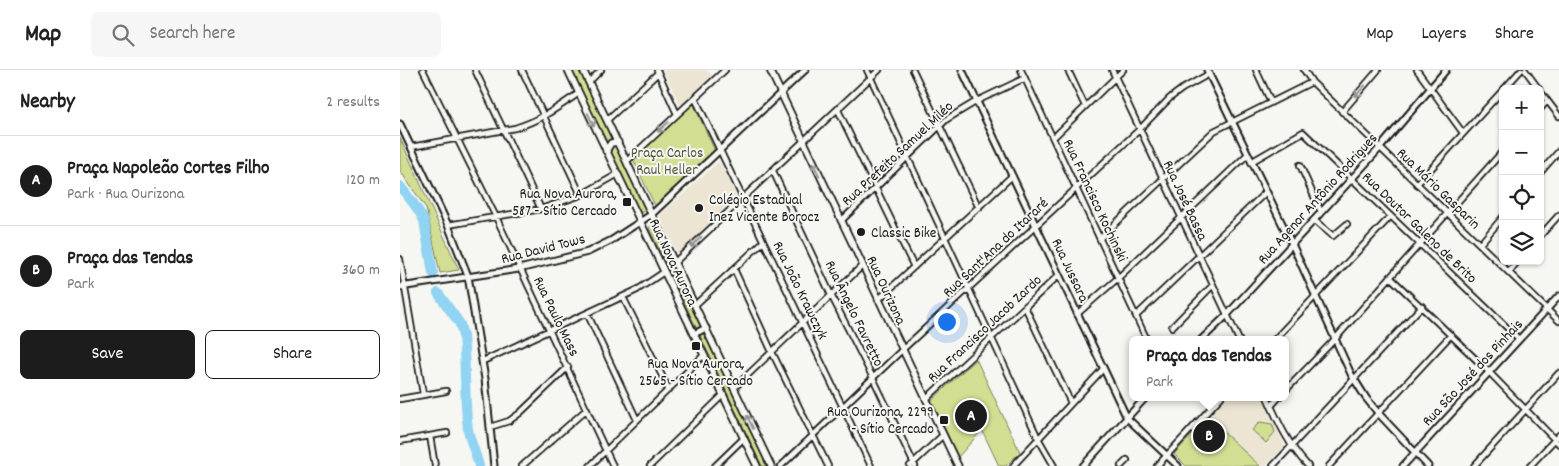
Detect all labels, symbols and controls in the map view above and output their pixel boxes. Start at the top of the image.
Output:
search box [91,12,441,57]
text: Map [25,18,61,52]
icon: search [109,21,137,49]
text: Search here [149,21,235,48]
text: Map [1366,22,1393,47]
text: Layers [1421,22,1467,47]
text: Share [1495,22,1534,47]
one-way arrow [1355,84,1366,97]
map controls [1499,85,1544,265]
button: + [1499,85,1544,130]
text: Nearby [20,88,75,118]
text: 2 results [326,91,380,114]
street label: Rua Prefeito Samuel Miléo [838,96,959,212]
one-way arrow [587,112,597,127]
one-way arrow [657,121,670,133]
street label: Rua Agenor Antônio Rodrigues [1253,129,1384,270]
button: − [1499,130,1544,175]
street label: Rua Francisco Kochinski [1056,136,1132,266]
park label: Praça Carlos Raul Heller [631,143,703,182]
street label: Rua Mário Gasparin [1391,144,1485,235]
text: Praça Napoleão Cortes Filho [67,156,269,183]
street label: Rua José Bassa [1156,157,1213,246]
one-way arrow [811,162,821,177]
street label: Rua Doutor Galeno de Brito [1356,167,1481,290]
text: A [32,169,40,192]
text: 120 m [346,169,380,192]
button: locate [1499,175,1544,220]
text: Park · Rua Ourizona [67,183,184,206]
place label: Rua Nova Aurora, 587 - Sítio Cercado [512,184,617,223]
place label: Colégio Estadual Inez Vicente Borocz [709,190,819,229]
street label: Rua Sant'Ana do Itararé [938,193,1054,304]
marker: Rua Nova Aurora, 587 - Sítio Cercado [621,196,633,208]
marker: Colégio Estadual Inez Vicente Borocz [693,202,705,214]
street label: Rua Nova Aurora [642,215,703,311]
button: layers [1499,220,1544,265]
place label: Classic Bike [871,223,937,245]
marker: Classic Bike [855,226,867,238]
street label: Rua David Tows [499,229,588,271]
street label: Rua Jussara [1045,235,1094,307]
one-way arrow [690,236,702,248]
street label: Rua João Krawczyk [766,238,833,344]
text: Praça das Tendas [67,246,193,273]
street label: Rua Ourizona [860,253,911,330]
street label: Rua Ângelo Favretto [818,257,889,371]
text: B [32,259,40,282]
text: 360 m [342,259,380,282]
street label: Rua Francisco Jacob Zardo [923,270,1048,389]
text: Park [67,273,94,296]
street label: Rua Paulo Mass [526,273,584,361]
your location [934,309,960,335]
street label: Rua São José dos Pinhais [1418,315,1529,432]
button: Save [20,330,195,379]
button: Share [205,330,380,379]
popup [1129,336,1289,401]
marker: Rua Nova Aurora, 2565 - Sítio Cercado [690,340,702,352]
text: Praça das Tendas [1146,344,1272,371]
place label: Rua Nova Aurora, 2565 - Sítio Cercado [639,354,753,393]
text: Park [1146,371,1173,394]
pin: A [955,397,987,435]
place label: Rua Ourizona, 2299 - Sítio Cercado [827,402,934,441]
marker: Rua Ourizona, 2299 - Sítio Cercado [938,414,950,426]
one-way arrow [745,415,755,430]
pin: B [1193,417,1225,455]

